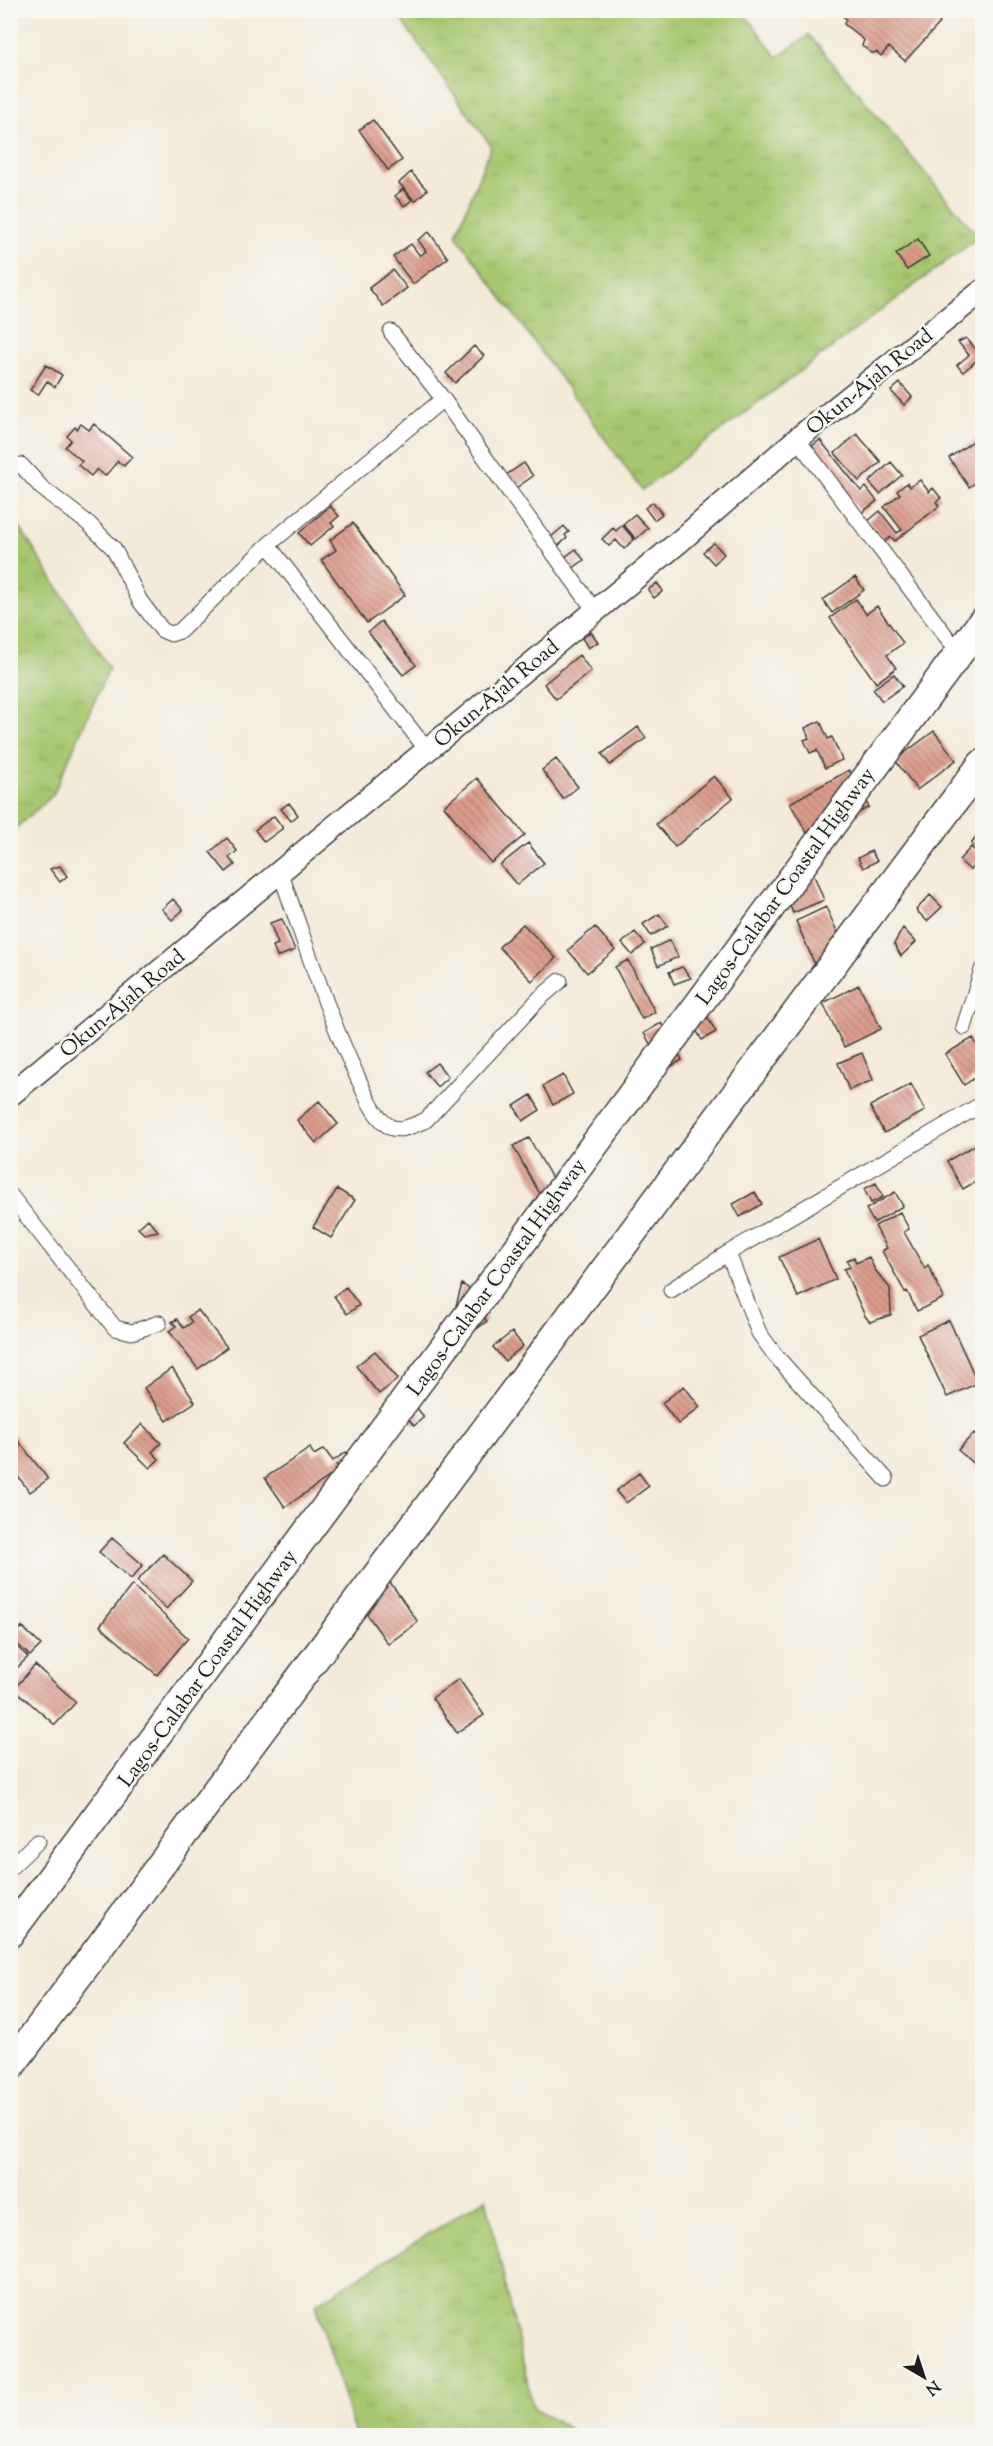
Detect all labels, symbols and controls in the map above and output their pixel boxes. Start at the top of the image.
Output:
street label: Okun-Ajah Road [800,322,940,443]
street label: Okun-Ajah Road [428,633,567,756]
street label: Lagos-Calabar Coastal Highway [690,762,884,1012]
street label: Okun-Ajah Road [54,943,193,1066]
street label: Lagos-Calabar Coastal Highway [401,1153,595,1403]
street label: Lagos-Calabar Coastal Highway [112,1544,306,1794]
north arrow [894,2347,954,2407]
text: N [919,2374,944,2400]

